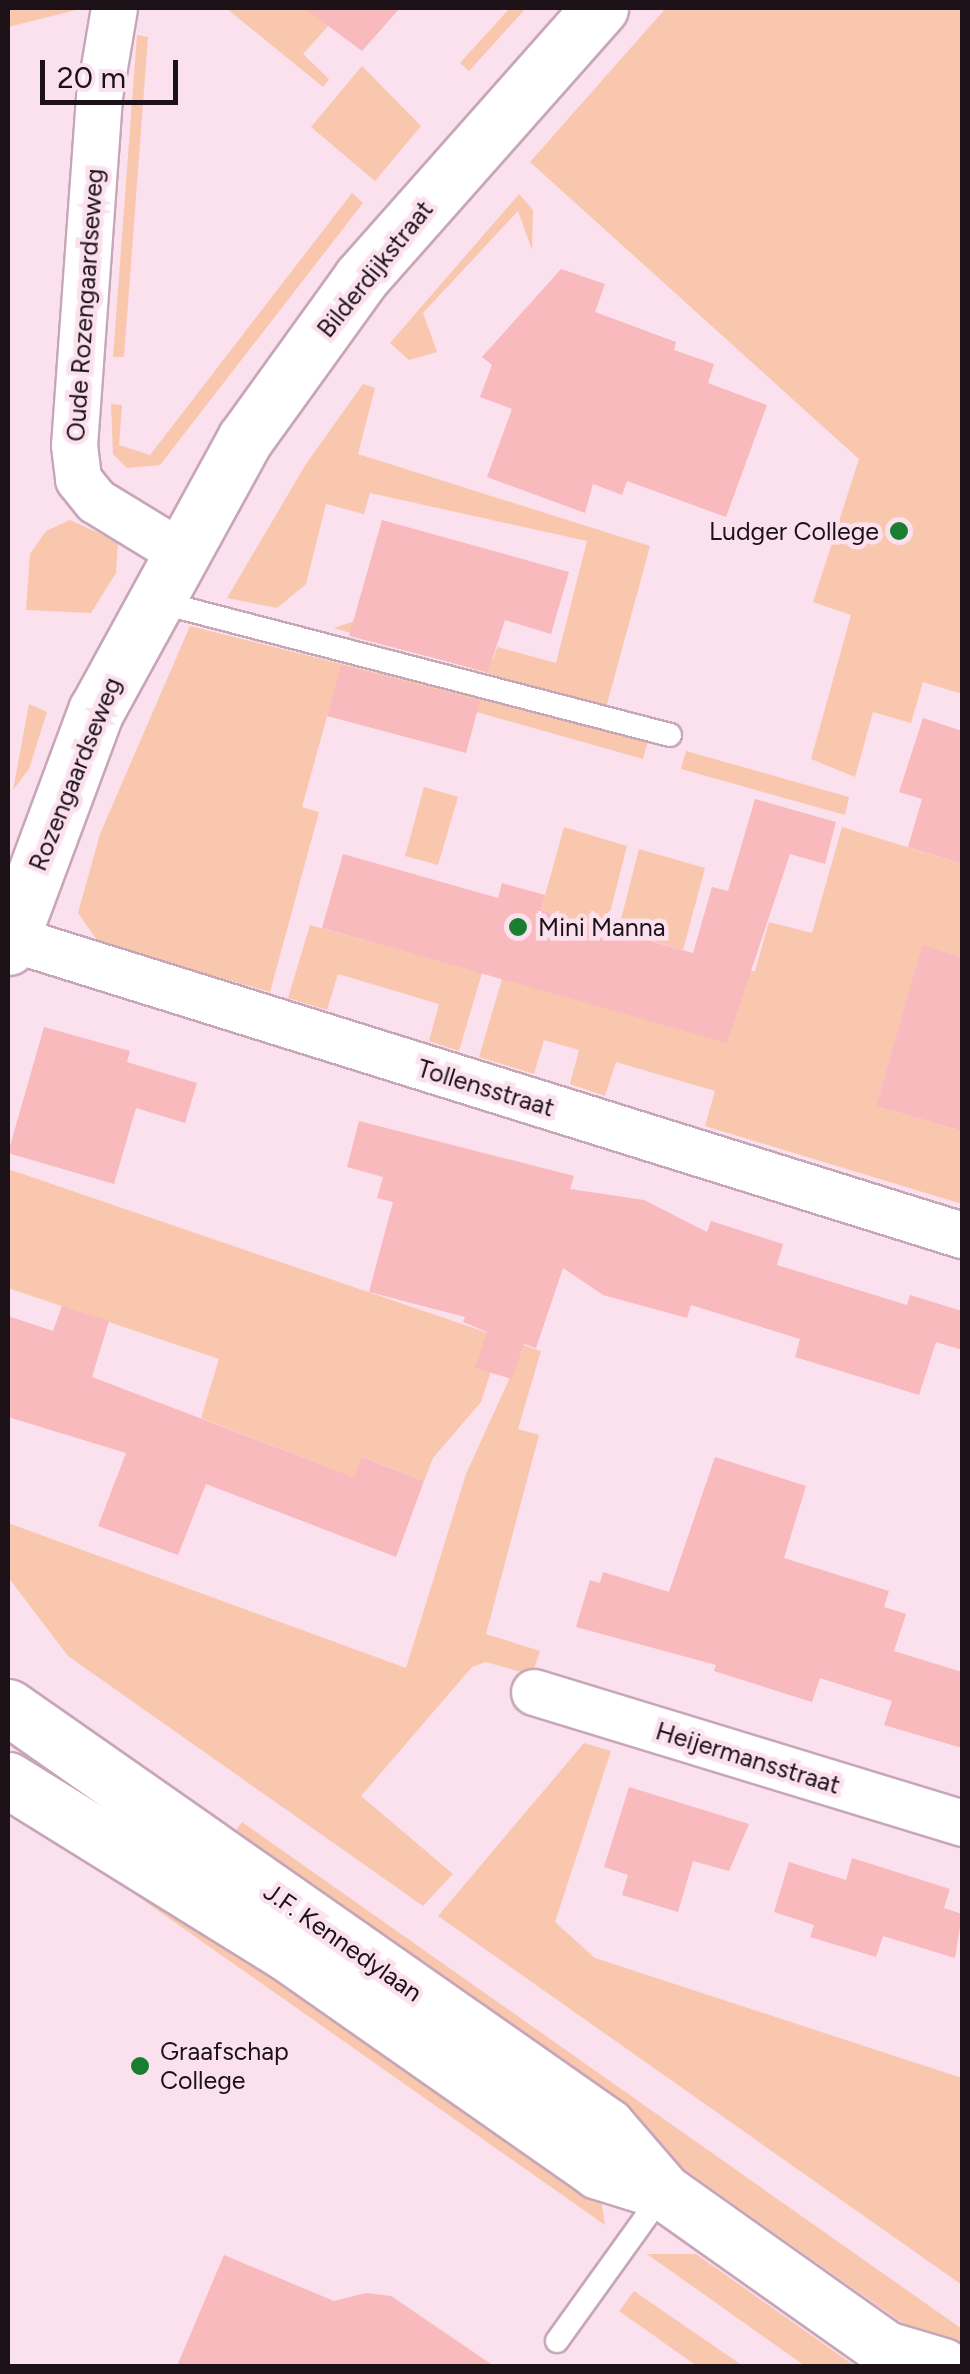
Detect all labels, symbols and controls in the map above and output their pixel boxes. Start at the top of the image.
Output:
scale bar [45,40,182,102]
text: 20 m [57,59,126,96]
street label: Oude Rozengaardseweg [60,167,110,443]
street label: Bilderdijkstraat [311,195,439,343]
place label: Ludger College [709,516,879,546]
marker: Ludger College [888,520,910,542]
street label: Rozengaardseweg [23,673,127,875]
place label: Mini Manna [538,912,665,942]
marker: Mini Manna [507,916,529,938]
street label: Tollensstraat [414,1053,558,1123]
street label: Heijermansstraat [652,1716,844,1800]
street label: J.F. Kennedylaan [258,1876,428,2008]
place label: Graafschap College [160,2037,289,2096]
marker: Graafschap College [129,2055,151,2077]

